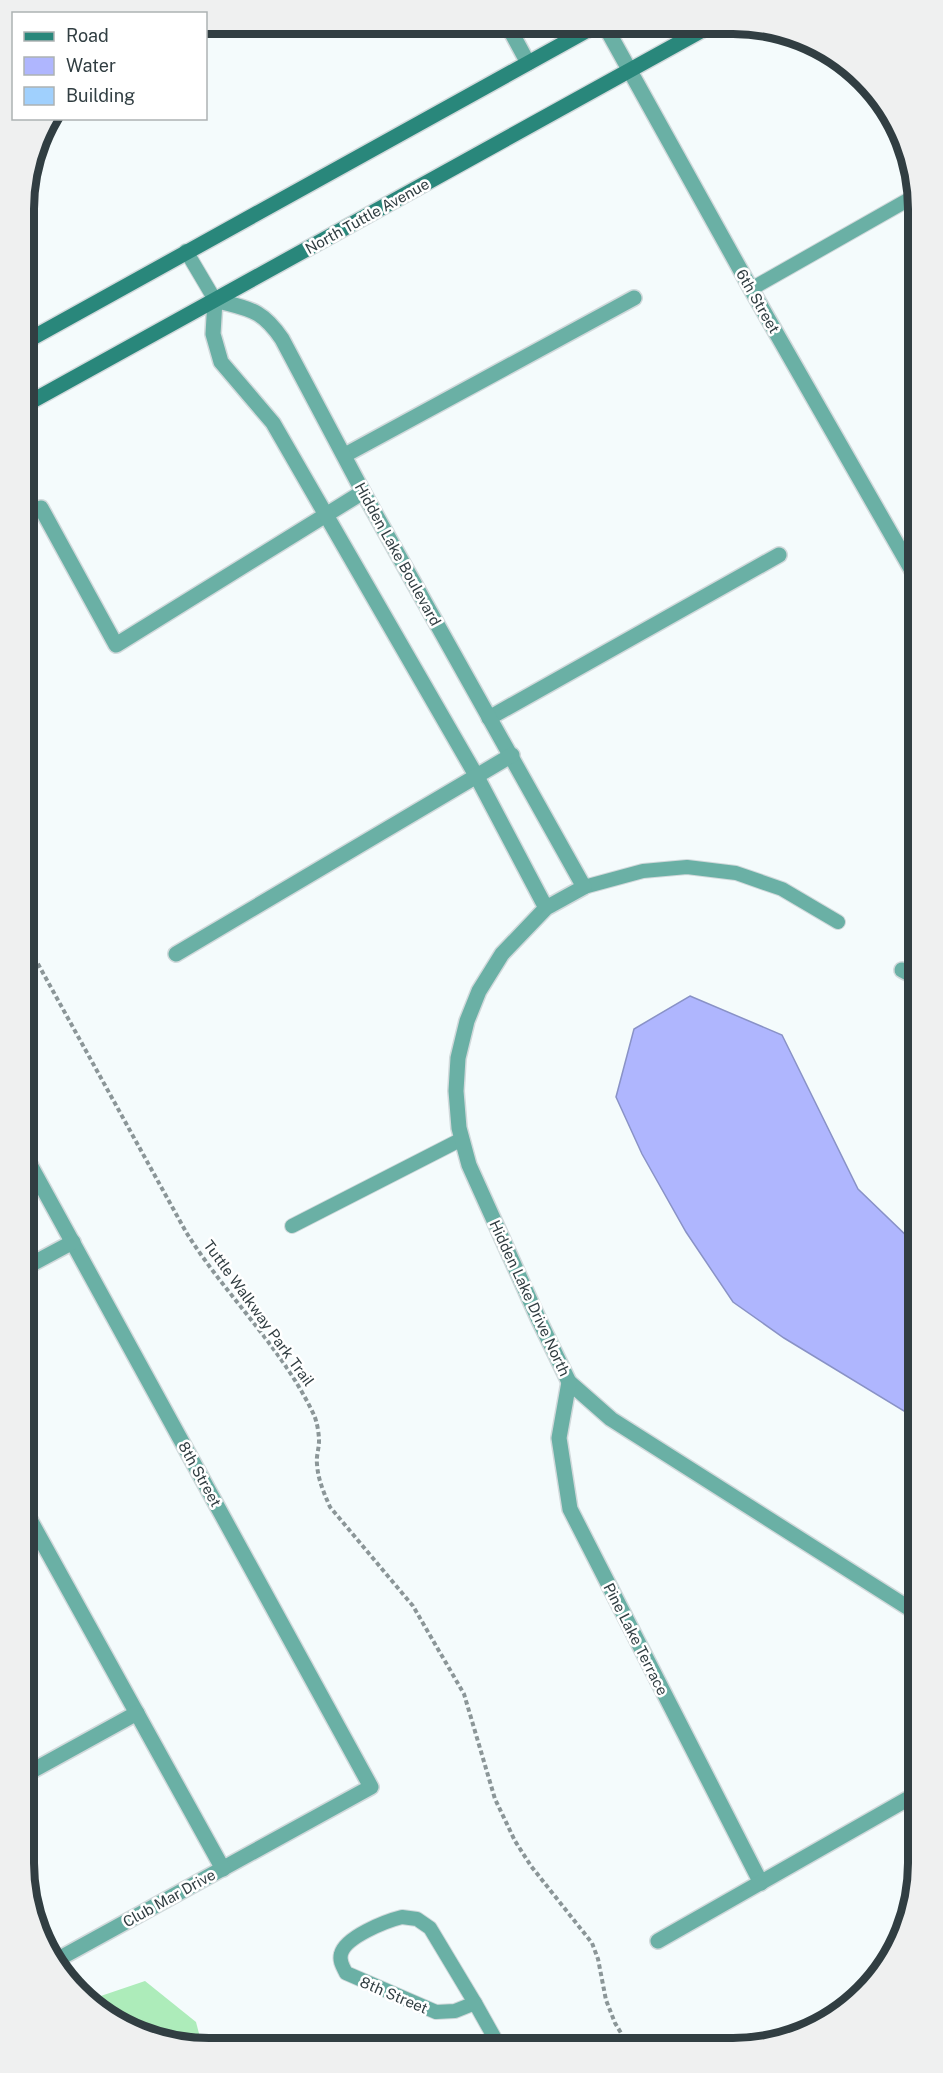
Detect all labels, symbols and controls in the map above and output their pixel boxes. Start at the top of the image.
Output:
legend [12,12,207,120]
text: Road [66,25,109,46]
text: Water [66,55,116,76]
text: Building [66,85,135,106]
street label: North Tuttle Avenue [302,175,432,257]
street label: 6th Street [733,266,783,336]
street label: Hidden Lake Boulevard [352,479,444,629]
street label: Hidden Lake Drive North [486,1217,574,1379]
street label: Tuttle Walkway Park Trail [200,1237,318,1389]
street label: 8th Street [175,1439,225,1510]
street label: Pine Lake Terrace [600,1580,672,1698]
street label: Club Mar Drive [120,1866,218,1930]
street label: 8th Street [358,1973,430,2017]

